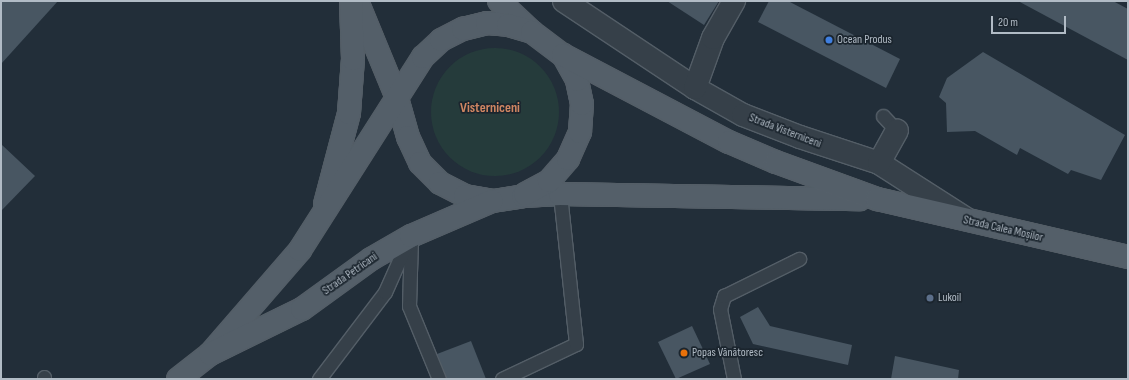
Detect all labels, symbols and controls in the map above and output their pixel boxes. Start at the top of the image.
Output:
scale bar [993,8,1068,34]
text: 20 m [998,15,1018,30]
place label: Ocean Produs [837,33,892,47]
marker: Ocean Produs [824,35,834,45]
district label: Visterniceni [460,100,520,116]
street label: Strada Visterniceni [747,111,823,151]
street label: Strada Calea Moșilor [962,213,1044,245]
street label: Strada Petricani [320,250,380,298]
place label: Lukoil [938,291,961,305]
marker: Lukoil [925,293,935,303]
place label: Popas Vânătoresc [692,346,763,360]
marker: Popas Vânătoresc [679,348,689,358]

